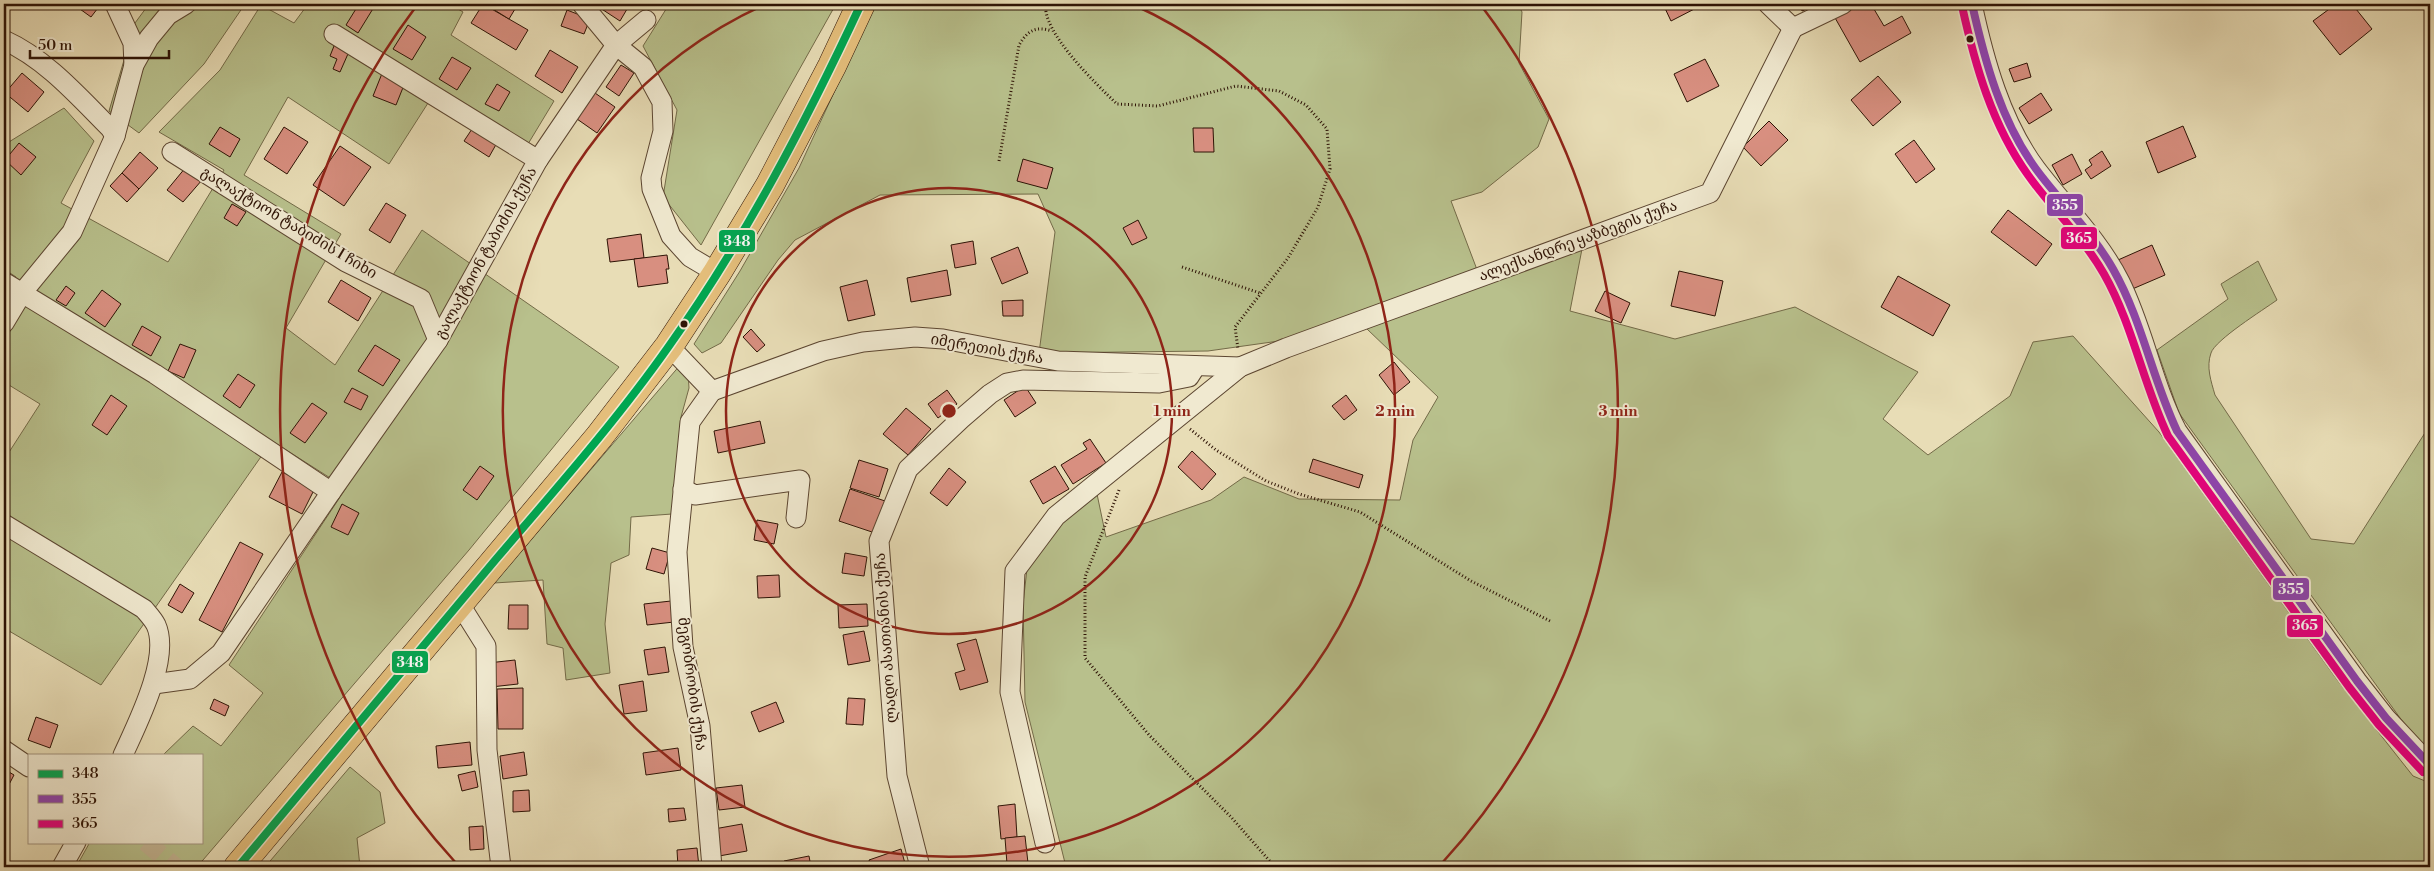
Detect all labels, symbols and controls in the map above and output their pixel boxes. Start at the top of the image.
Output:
scale bar [30,28,169,60]
unlabelled marker [1965,34,1975,44]
text: 50 m [38,36,72,55]
street label: გალაქტიონ ტაბიძის I ჩიხი [197,163,381,283]
street label: გალაქტიონ ტაბიძის ქუჩა [431,164,541,342]
line badge: 355 [2046,193,2084,217]
street label: ალექსანდრე ყაზბეგის ქუჩა [1476,196,1680,286]
text: 355 [2052,197,2078,215]
line badge: 365 [2060,226,2098,250]
line badge: 348 [718,229,756,253]
text: 365 [2066,230,2092,248]
text: 348 [724,233,751,251]
unlabelled marker [679,319,689,329]
street label: იმერეთის ქუჩა [929,330,1045,368]
centre of rings [940,402,958,420]
text: 1 min [1153,402,1191,421]
text: 2 min [1375,402,1415,421]
text: 3 min [1598,402,1638,421]
street label: ლადო ასათიანის ქუჩა [871,552,901,724]
line badge: 355 [2272,577,2310,601]
text: 355 [2278,581,2304,599]
line badge: 365 [2286,614,2324,638]
street label: მეგობრობის ქუჩა [673,616,711,752]
text: 365 [2292,617,2318,635]
line badge: 348 [391,650,429,674]
text: 348 [397,654,424,672]
legend [28,754,202,844]
text: 348 [72,764,99,783]
text: 355 [72,790,97,809]
text: 365 [72,814,98,833]

